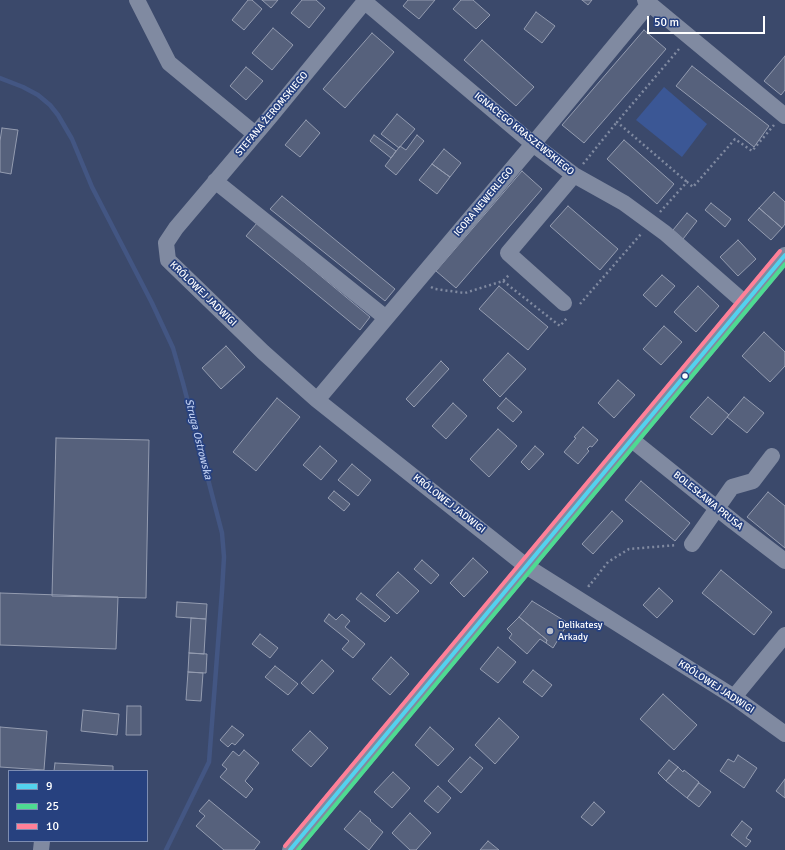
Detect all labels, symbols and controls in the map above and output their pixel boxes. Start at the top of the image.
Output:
scale bar [649,8,767,34]
text: 50 m [654,15,679,30]
street label: STEFANA ŻEROMSKIEGO [233,69,311,159]
street label: IGNACEGO KRASZEWSKIEGO [472,90,576,178]
street label: IGORA NEWERLEGO [452,165,516,239]
street label: KRÓLOWEJ JADWIGI [167,259,239,329]
unlabelled marker [680,371,690,381]
water label: Struga Ostrowska [182,397,214,481]
street label: BOLESŁAWA PRUSA [671,469,745,533]
street label: KRÓLOWEJ JADWIGI [410,472,488,536]
place label: Delikatesy Arkady [558,619,603,642]
marker: Delikatesy Arkady [545,626,555,636]
street label: KRÓLOWEJ JADWIGI [676,658,756,716]
legend [8,770,148,842]
text: 9 [46,779,52,794]
text: 25 [46,799,59,814]
text: 10 [46,819,59,834]

